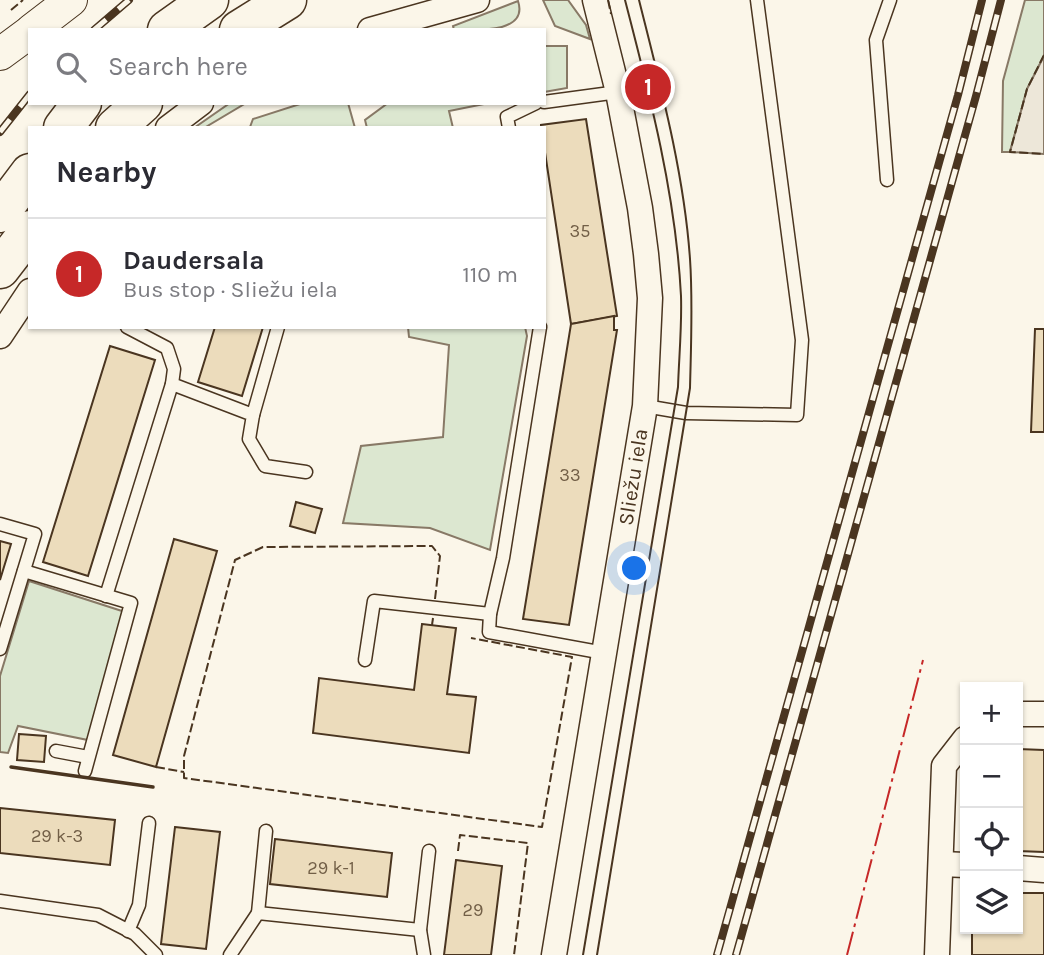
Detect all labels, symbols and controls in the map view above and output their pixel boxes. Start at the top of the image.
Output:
search box [28,28,546,105]
icon: search [52,48,90,86]
text: Search here [108,51,248,82]
pin: 1 [625,61,671,113]
text: Nearby [56,154,156,190]
house number: 35 [570,220,590,242]
text: Daudersala [123,245,264,276]
text: 1 [75,261,83,288]
text: 110 m [462,261,518,288]
text: Bus stop · Sliežu iela [123,276,338,303]
street label: Sliežu iela [614,427,652,527]
house number: 33 [559,464,581,486]
your location [617,551,651,585]
map controls [960,682,1023,934]
button: + [960,682,1023,745]
button: − [960,745,1023,808]
button: locate [960,808,1023,871]
house number: 29 k-3 [31,825,83,847]
house number: 29 k-1 [307,857,355,879]
button: layers [960,871,1023,934]
house number: 29 [463,899,483,921]

